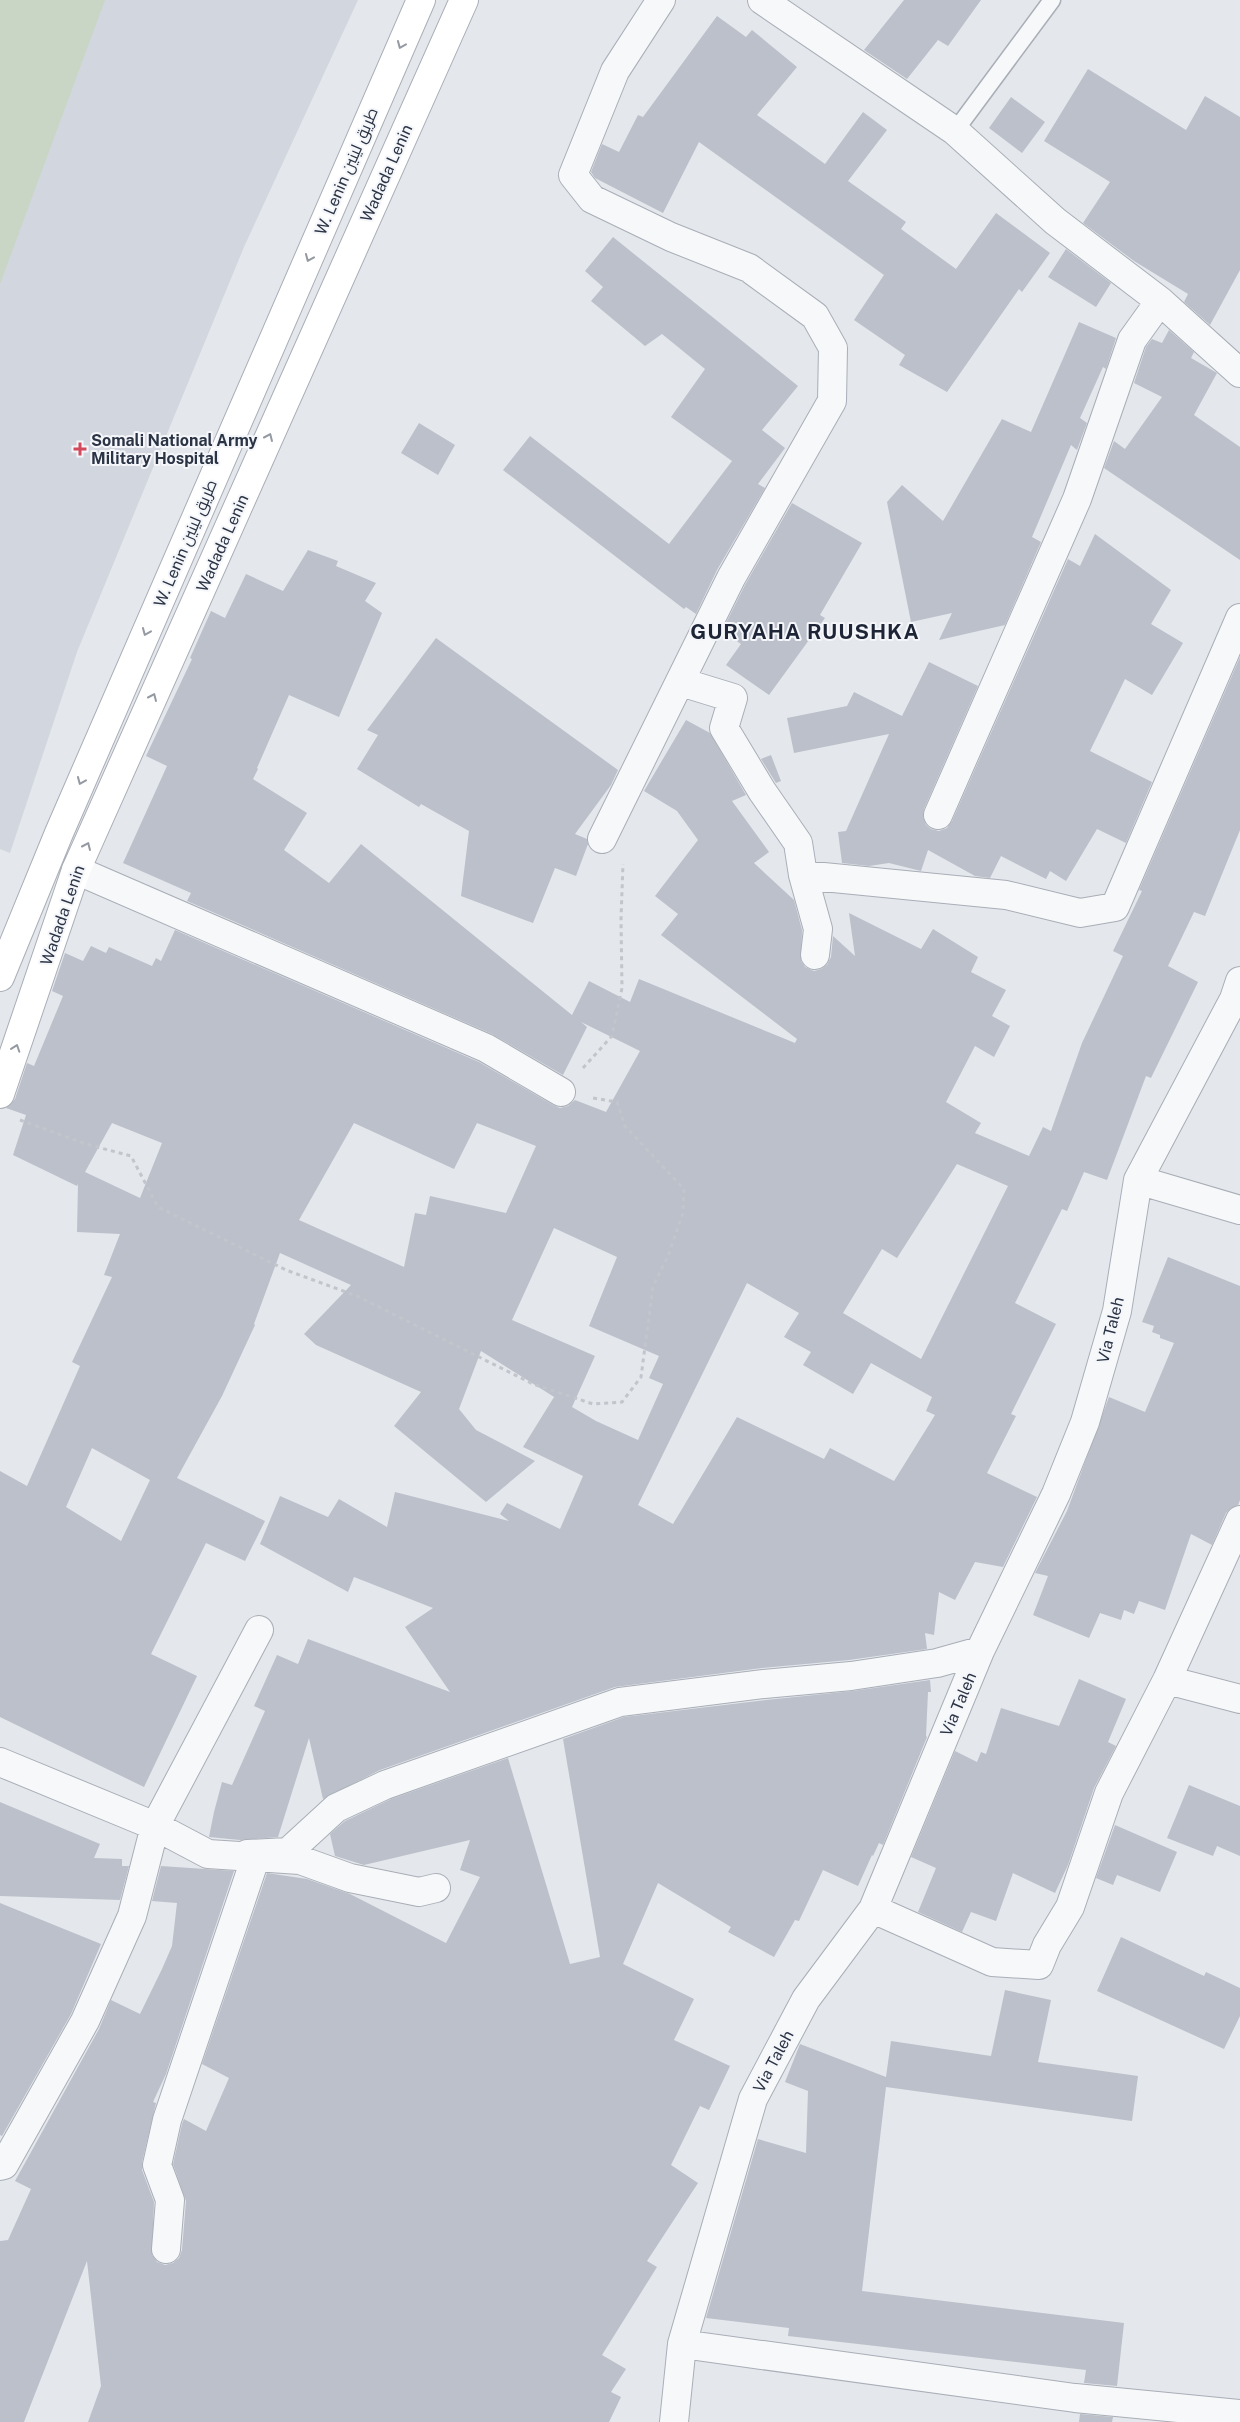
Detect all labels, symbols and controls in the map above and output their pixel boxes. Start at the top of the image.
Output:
one-way arrow [397,40,408,49]
street label: W. Lenin طريق لينين [311,105,383,238]
street label: Wadada Lenin [357,122,416,225]
one-way arrow [304,253,315,262]
place label: Somali National Army Military Hospital [91,431,258,468]
one-way arrow [263,433,274,442]
marker: Somali National Army Military Hospital [73,442,87,456]
street label: W. Lenin طريق لينين [150,477,222,610]
street label: Wadada Lenin [193,492,252,595]
district label: GURYAHA RUUSHKA [690,619,920,644]
one-way arrow [142,627,153,636]
one-way arrow [147,693,158,702]
one-way arrow [77,776,88,785]
one-way arrow [81,842,92,851]
street label: Wadada Lenin [36,863,88,968]
one-way arrow [10,1045,20,1053]
street label: Via Taleh [1093,1295,1128,1365]
street label: Via Taleh [937,1669,980,1739]
street label: Via Taleh [749,2027,798,2096]

